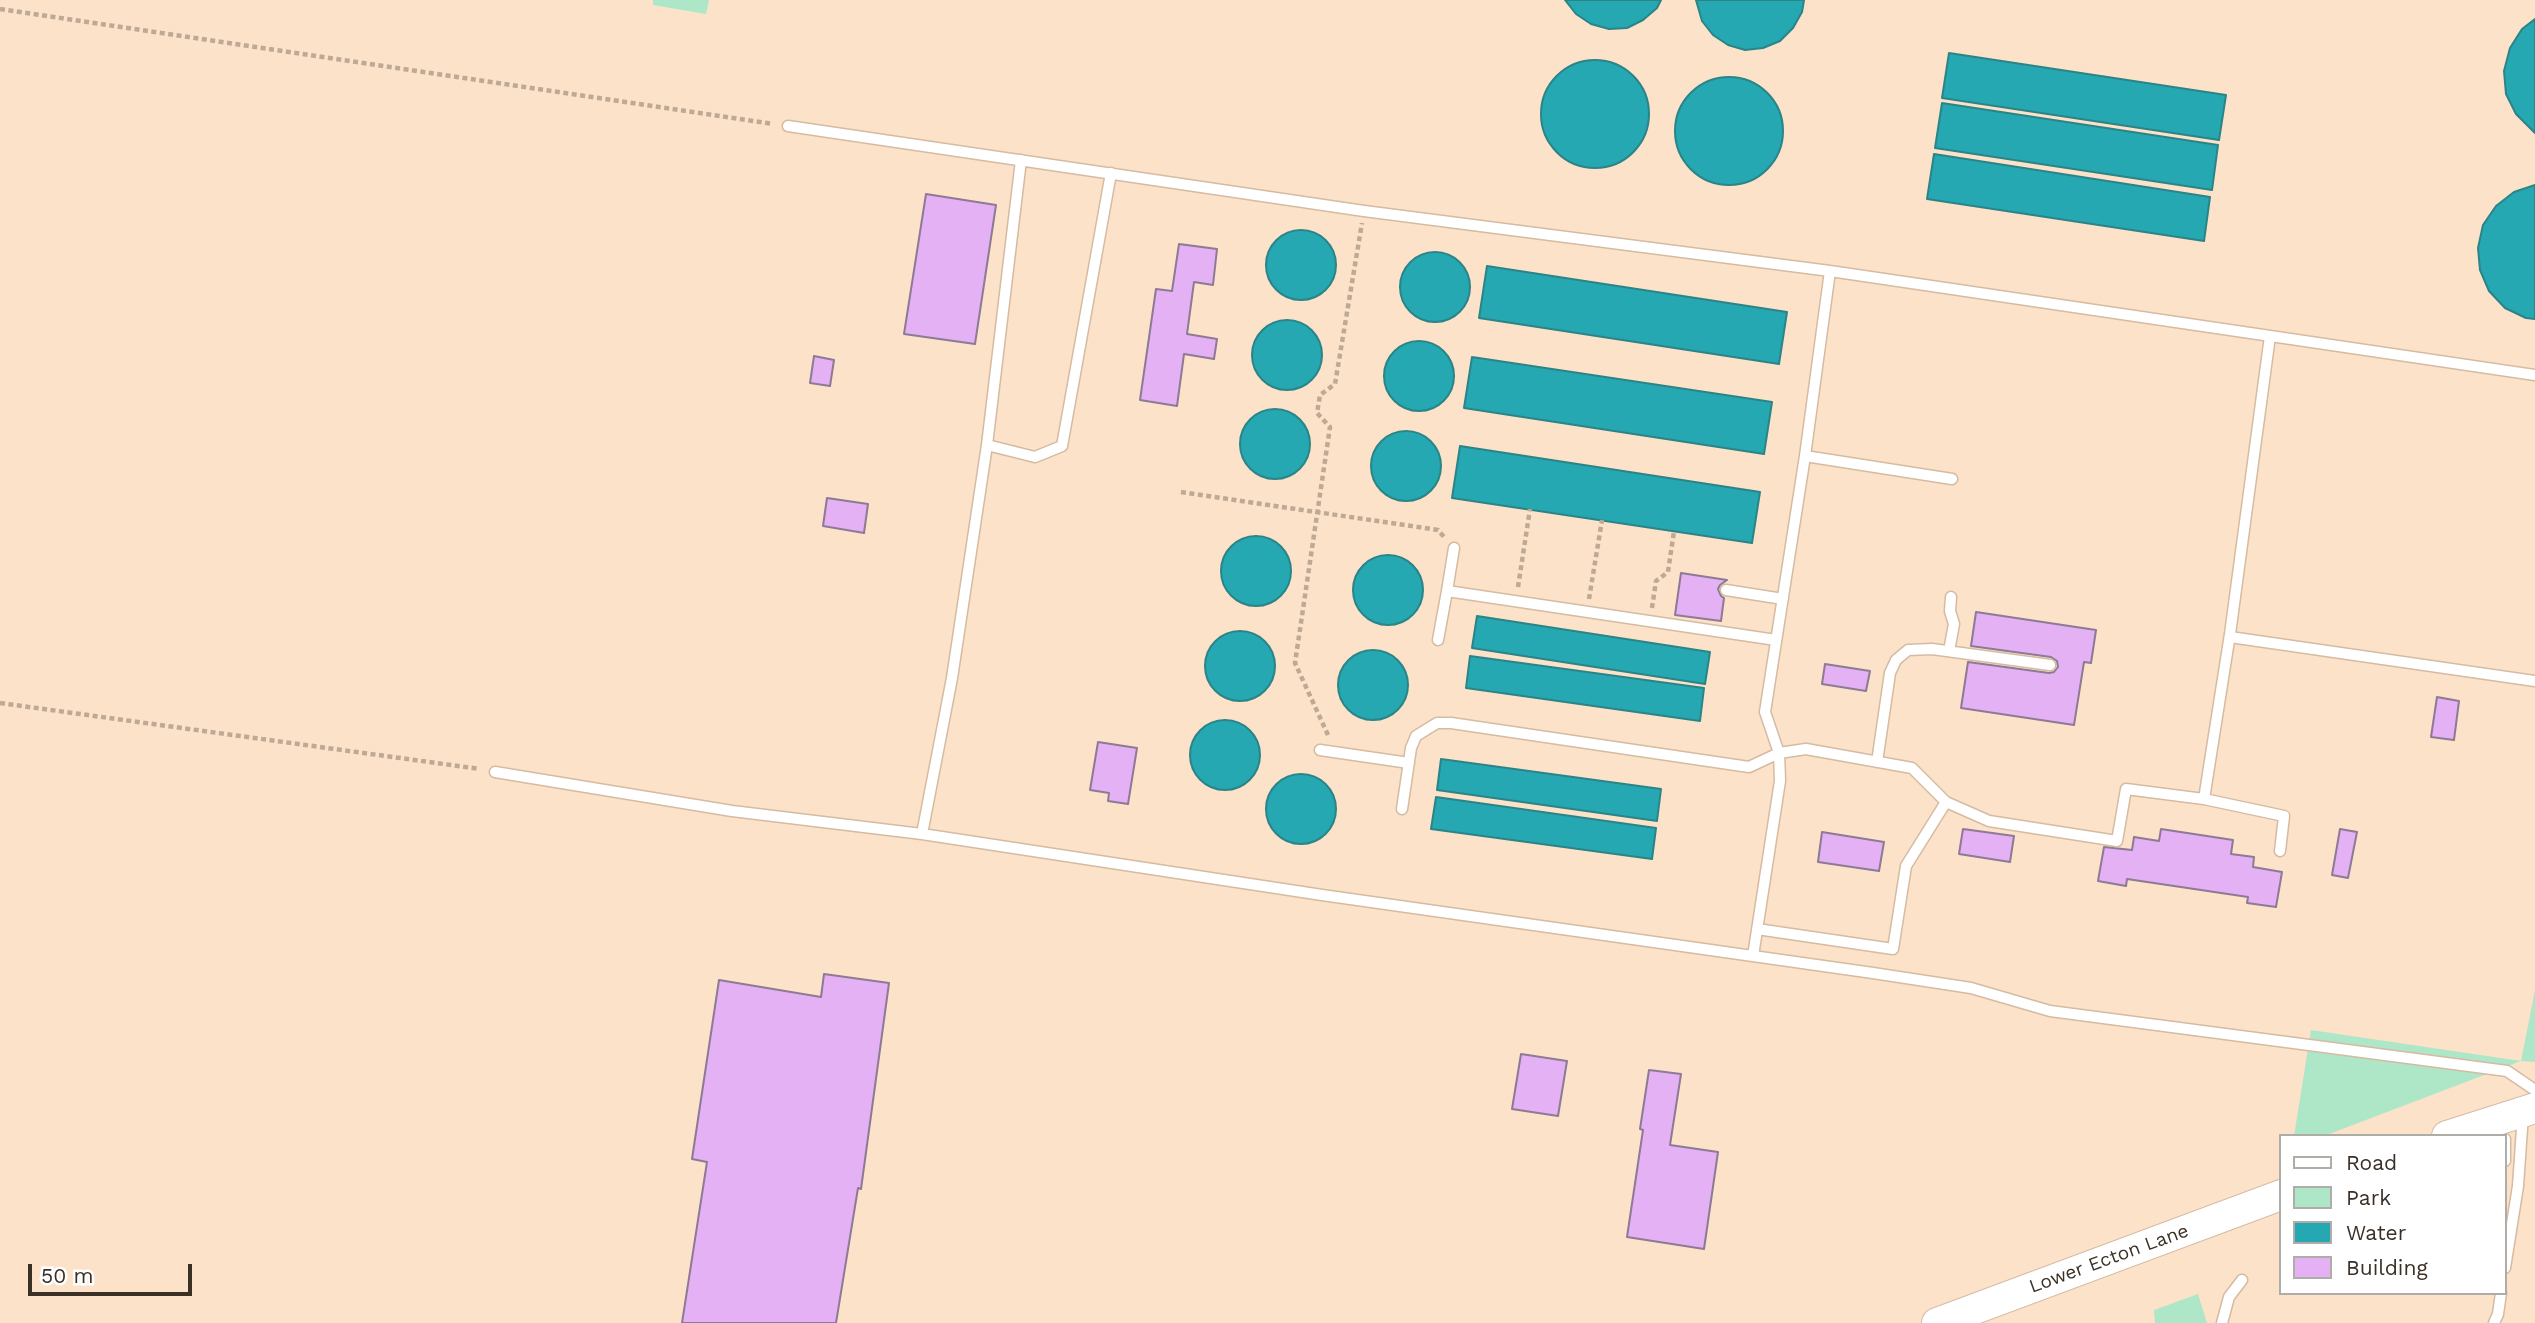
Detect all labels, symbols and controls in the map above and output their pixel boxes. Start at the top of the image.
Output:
legend [2280,1134,2507,1295]
text: Road [2346,1150,2397,1175]
text: Park [2346,1185,2391,1210]
street label: Lower Ecton Lane [2026,1220,2192,1298]
text: Water [2346,1220,2406,1245]
scale bar [32,1250,196,1294]
text: Building [2346,1255,2428,1280]
text: 50 m [41,1263,93,1288]

